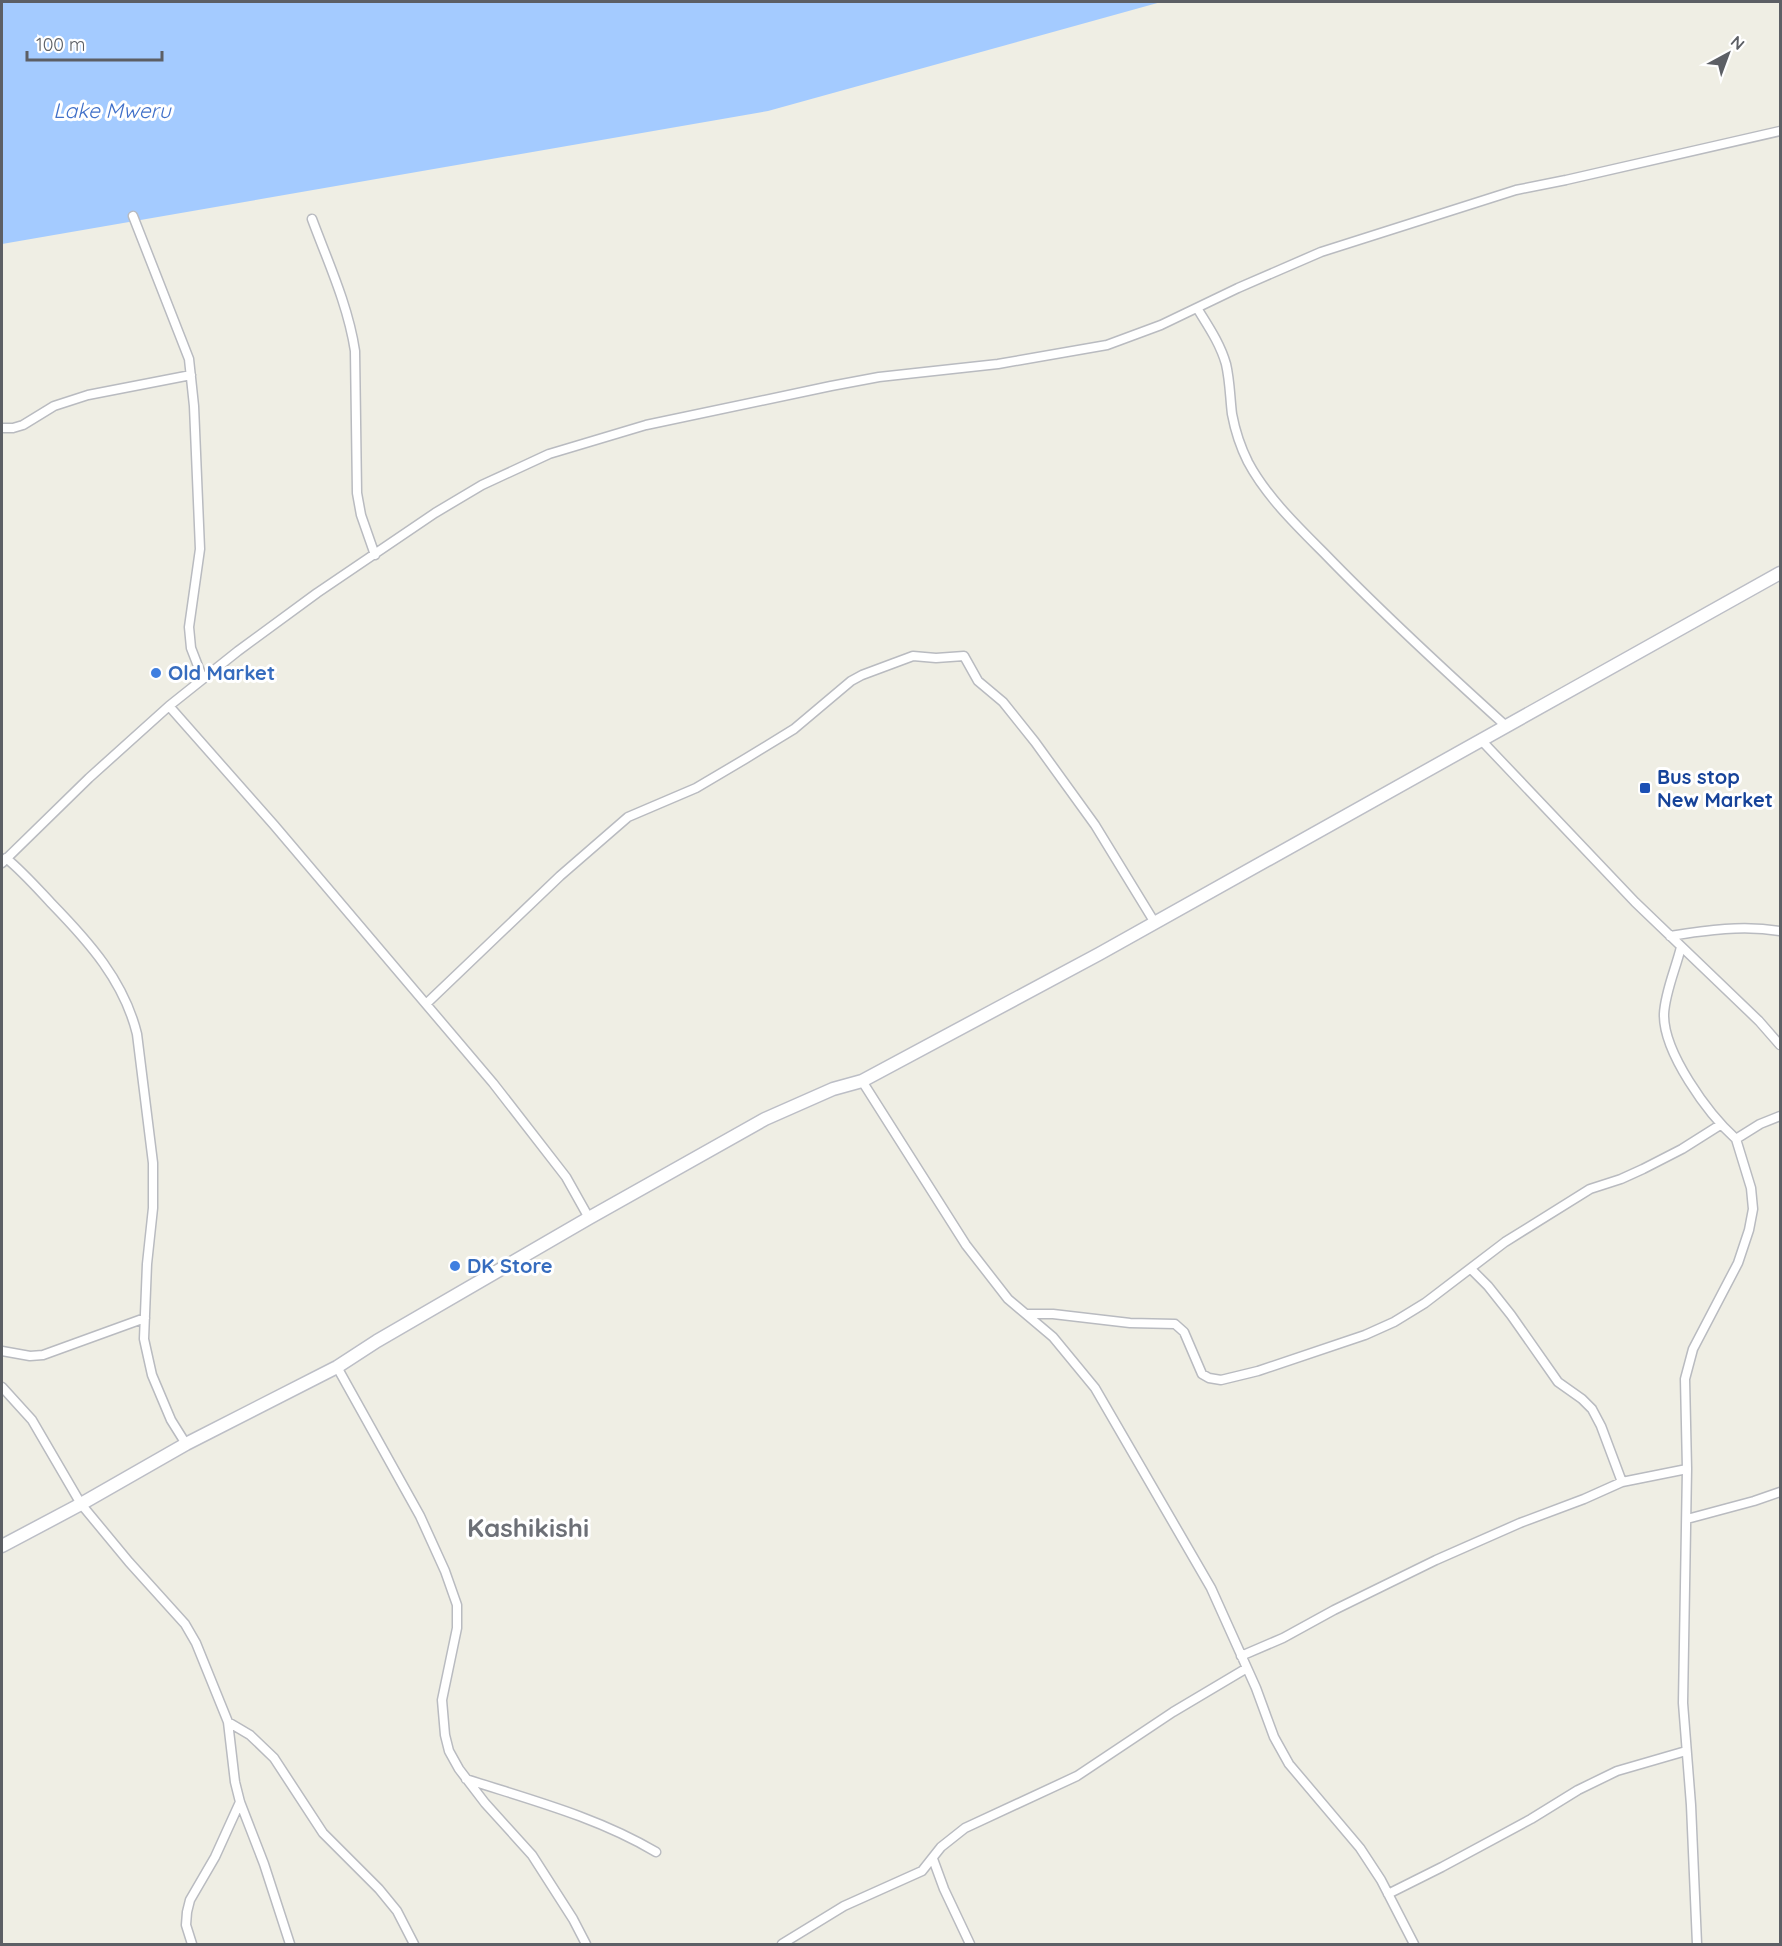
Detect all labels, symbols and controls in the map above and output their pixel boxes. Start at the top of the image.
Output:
scale bar [27,24,162,62]
north arrow [1698,24,1758,84]
text: N [1727,31,1749,54]
text: 100 m [36,33,85,56]
water label: Lake Mweru [53,97,172,123]
place label: Old Market [168,660,275,685]
marker: Old Market [149,666,163,680]
place label: Bus stop New Market [1657,764,1773,812]
marker: Bus stop New Market [1638,781,1652,795]
place label: DK Store [467,1253,553,1278]
marker: DK Store [448,1259,462,1273]
district label: Kashikishi [467,1511,589,1544]

